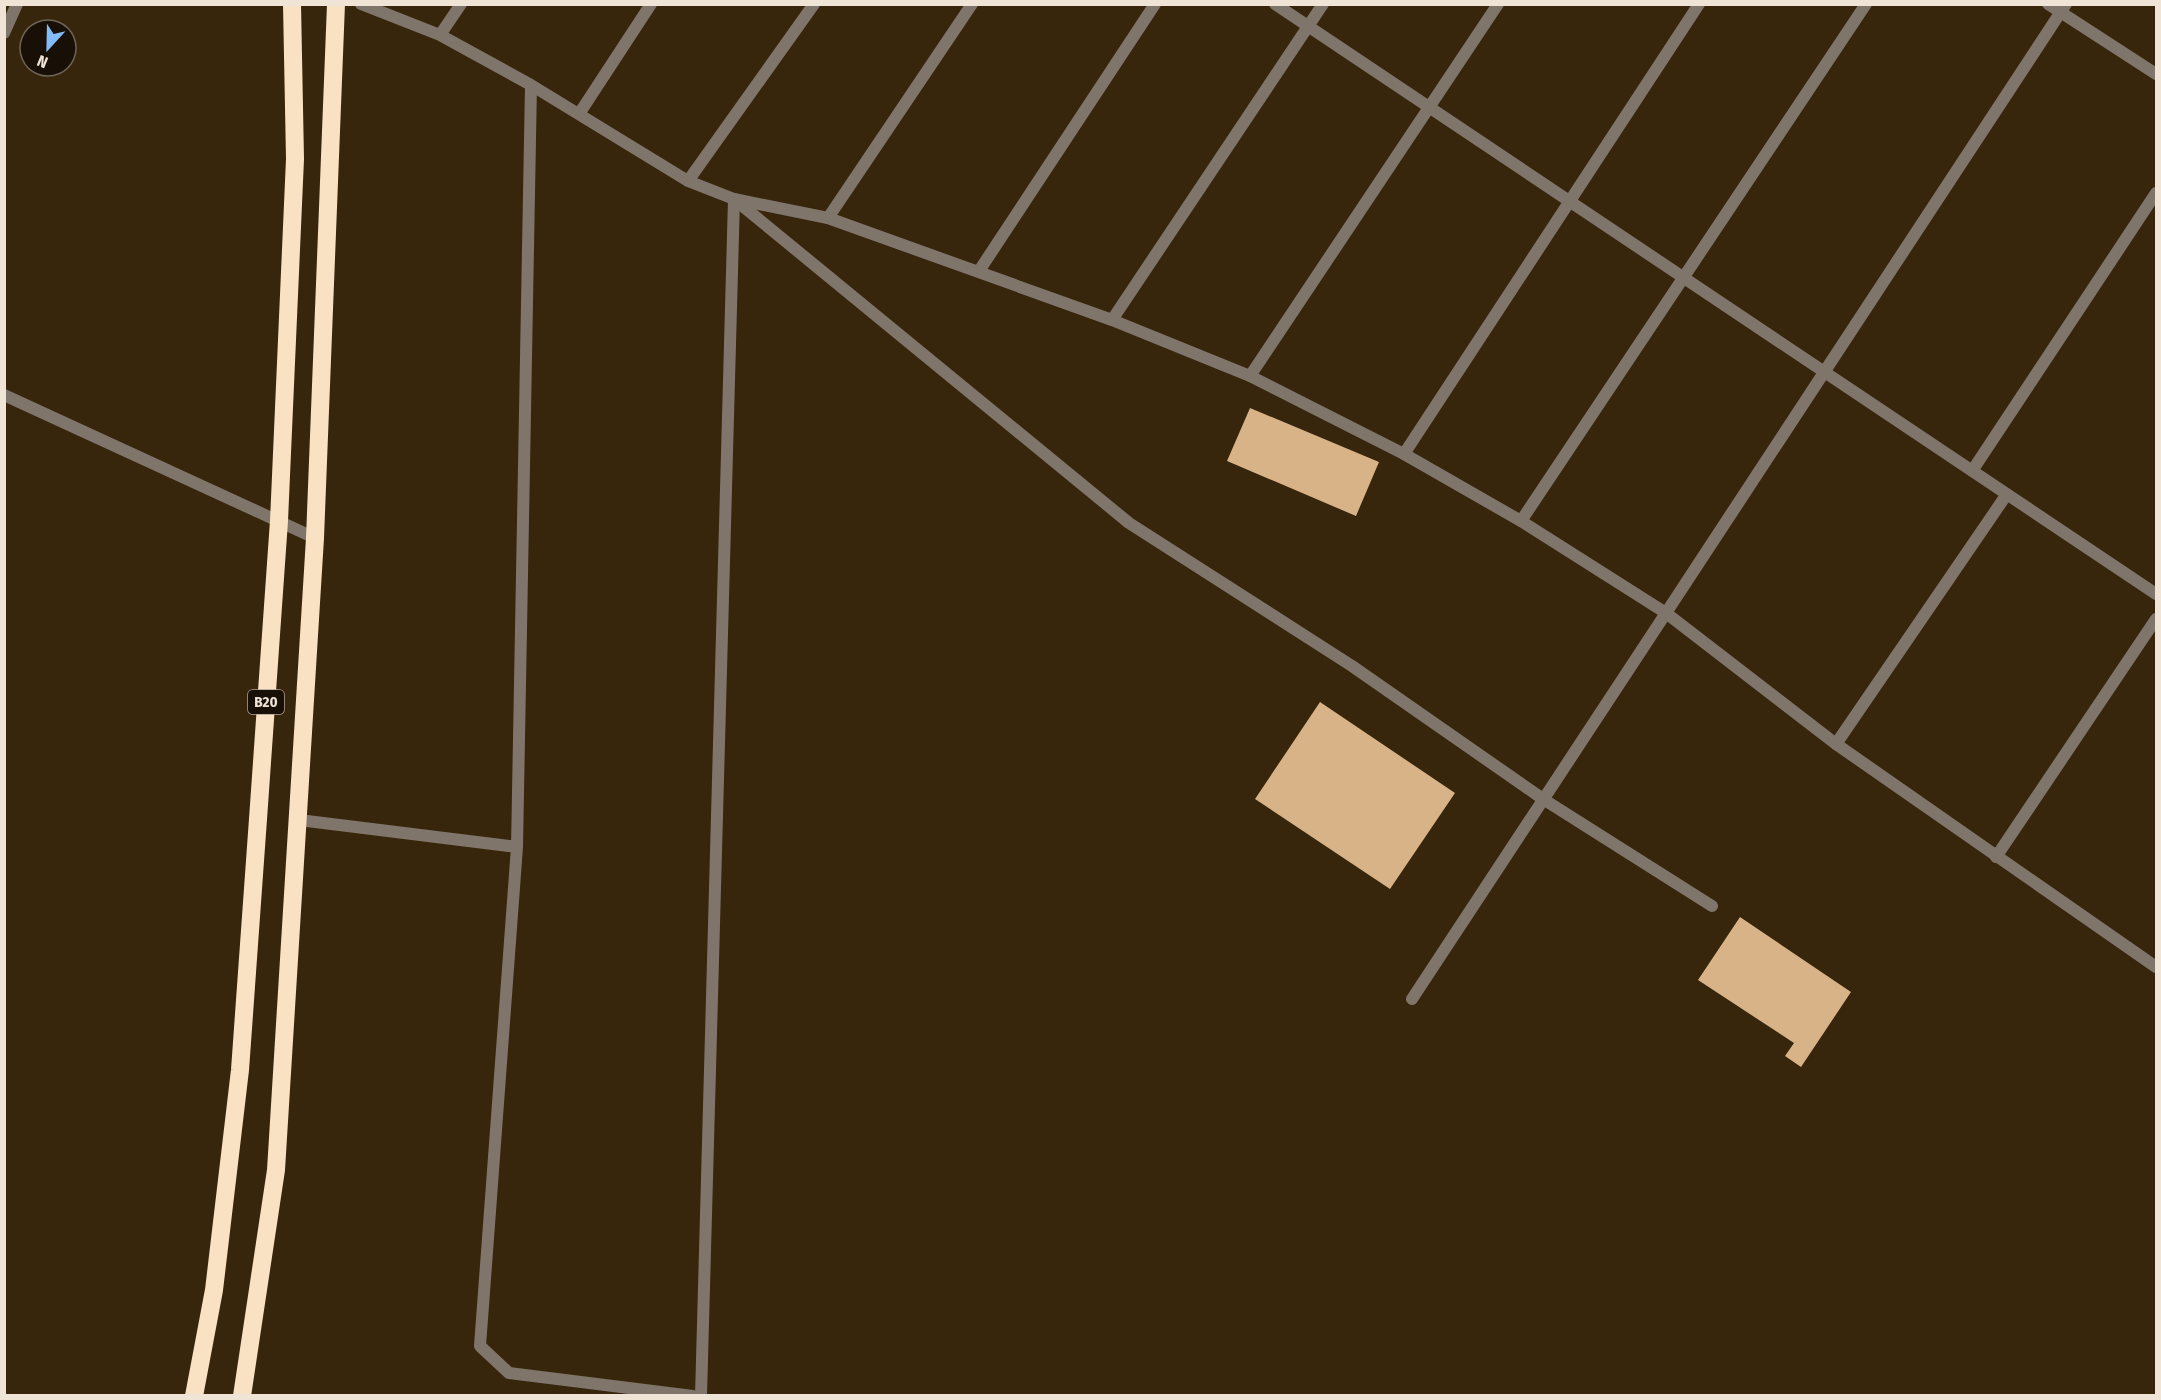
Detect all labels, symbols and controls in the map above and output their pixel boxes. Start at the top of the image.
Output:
north arrow [18,18,78,78]
text: N [35,51,51,72]
road number: B20 [248,690,284,714]

